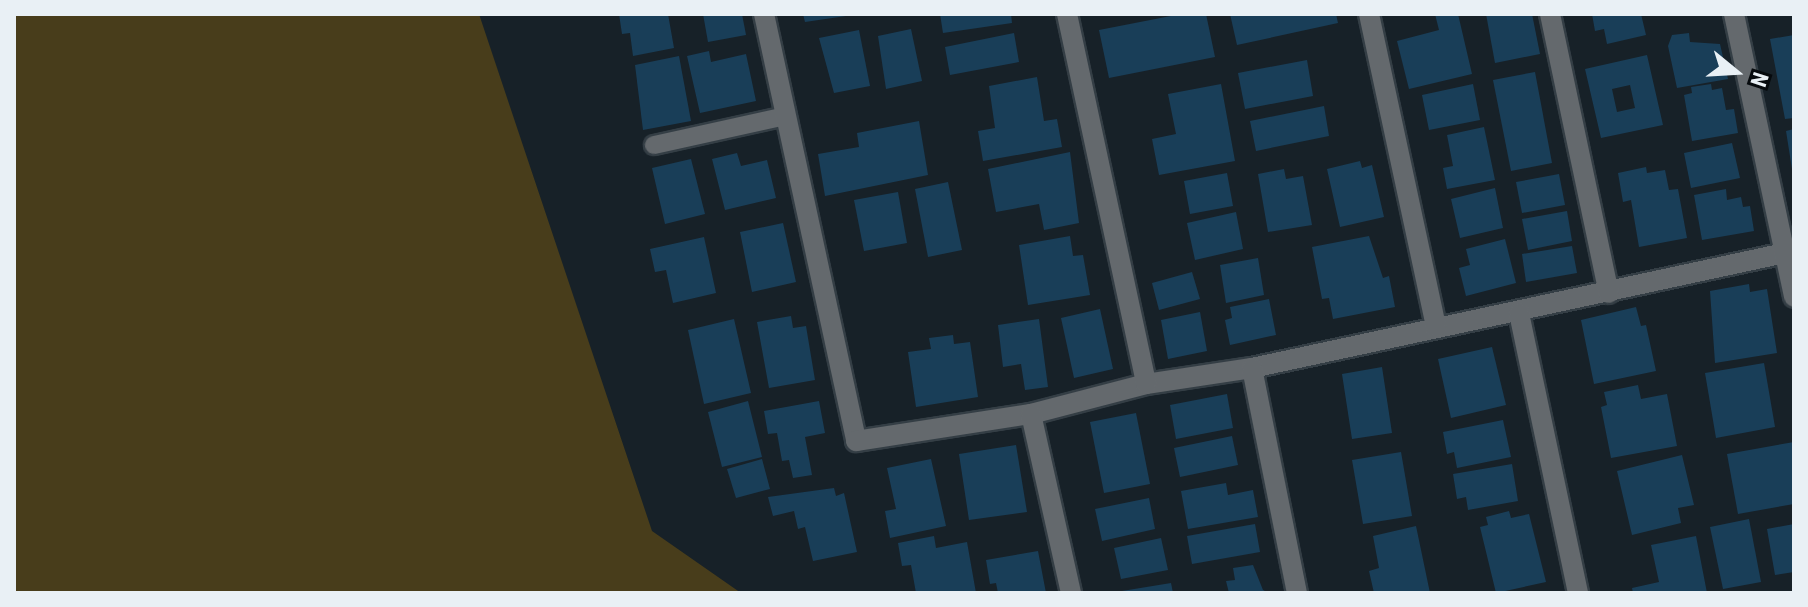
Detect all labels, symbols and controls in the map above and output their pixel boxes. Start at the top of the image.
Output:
north arrow [1696,32,1776,112]
text: N [1745,69,1773,90]

